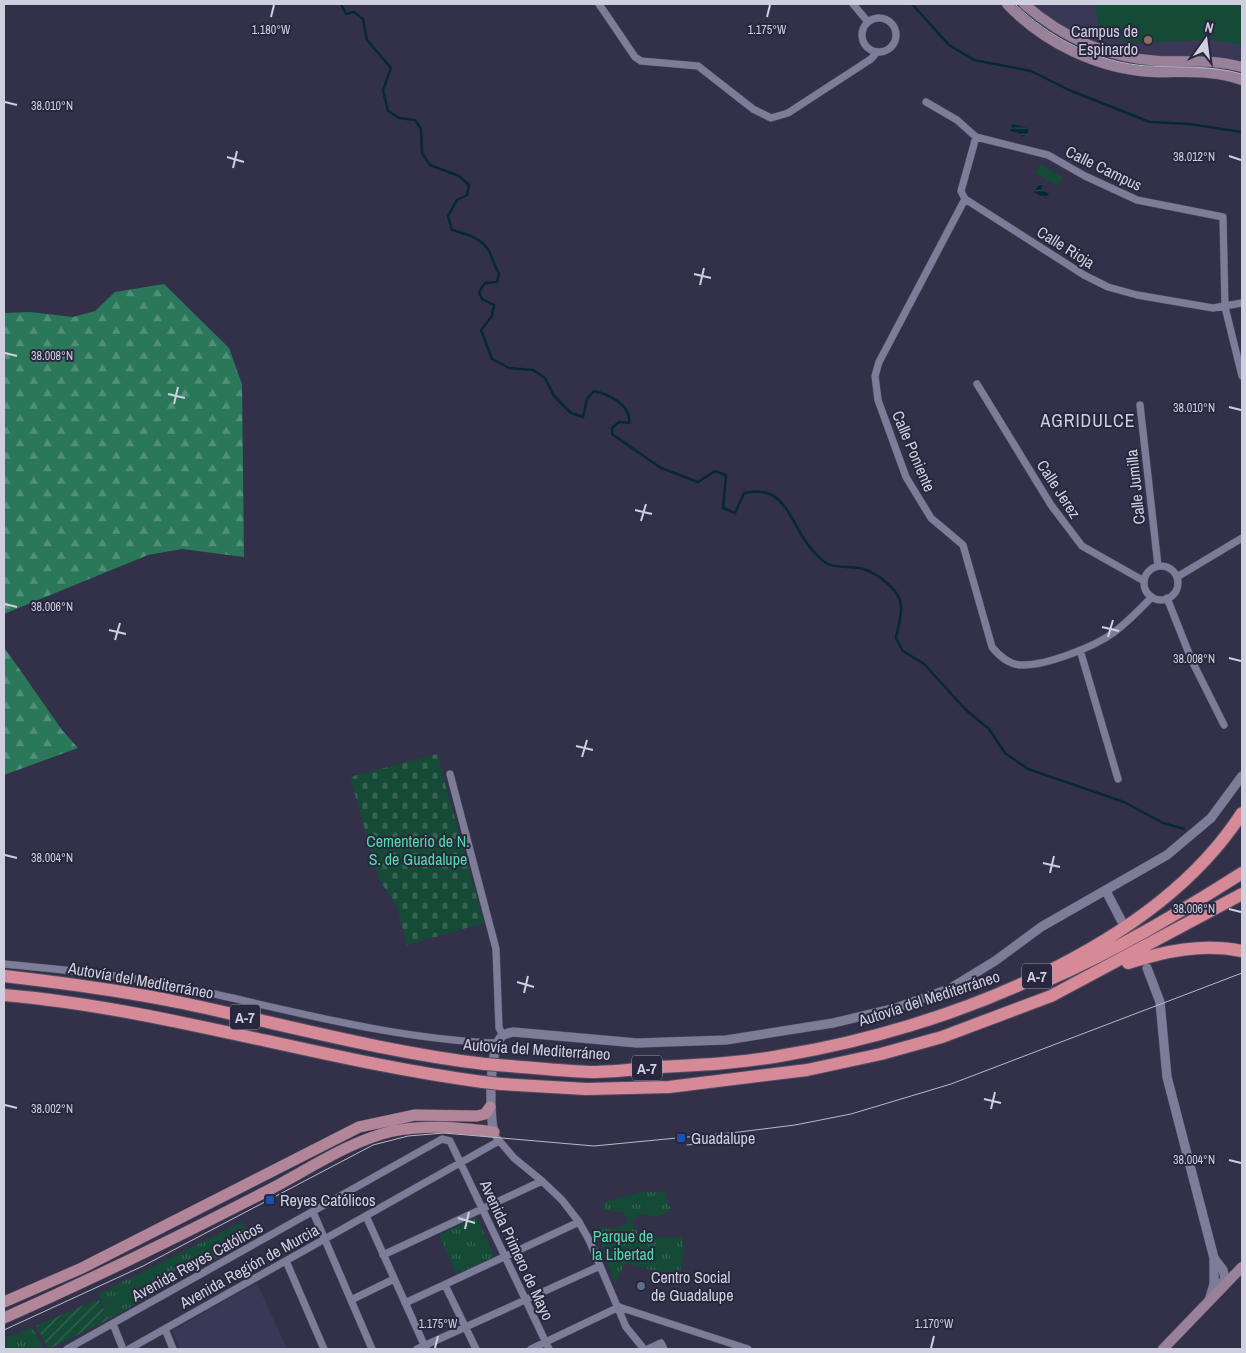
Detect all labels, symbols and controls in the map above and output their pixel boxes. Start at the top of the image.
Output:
north arrow [1181,15,1231,65]
text: N [1203,18,1215,37]
place label: Campus de Espinardo [1071,20,1138,60]
text: 1.180°W [252,22,291,38]
text: 1.175°W [748,22,787,38]
marker: Campus de Espinardo [1142,34,1154,46]
text: 38.010°N [31,98,73,114]
street label: Calle Campus [1062,140,1146,196]
text: 38.012°N [1173,149,1215,165]
street label: Calle Rioja [1033,221,1100,274]
text: 38.008°N [31,348,73,364]
text: 38.010°N [1173,400,1215,416]
street label: Calle Poniente [887,407,941,495]
district label: AGRIDULCE [1039,408,1136,433]
street label: Calle Jumilla [1120,448,1150,525]
street label: Calle Jerez [1032,455,1086,523]
text: 38.006°N [31,599,73,615]
text: 38.008°N [1173,651,1215,667]
park label: Cementerio de N. S. de Guadalupe [366,830,470,870]
text: 38.004°N [31,850,73,866]
text: 38.006°N [1173,901,1215,917]
street label: Autovía del Mediterráneo [66,956,215,1004]
road number: A-7 [1022,964,1052,988]
street label: Autovía del Mediterráneo [855,965,1002,1032]
road number: A-7 [230,1004,260,1030]
street label: Autovía del Mediterráneo [462,1033,611,1065]
road number: A-7 [632,1056,662,1080]
text: 38.002°N [31,1101,73,1117]
place label: Guadalupe [691,1127,755,1149]
marker: Guadalupe [675,1132,687,1144]
text: 38.004°N [1173,1152,1215,1168]
street label: Avenida Primero de Mayo [474,1175,559,1324]
place label: Reyes Católicos [280,1189,376,1211]
marker: Reyes Católicos [264,1194,276,1206]
street label: Avenida Reyes Católicos [126,1216,267,1307]
street label: Avenida Región de Murcia [175,1218,323,1314]
park label: Parque de la Libertad [592,1225,654,1265]
place label: Centro Social de Guadalupe [651,1266,733,1306]
marker: Centro Social de Guadalupe [635,1280,647,1292]
text: 1.175°W [419,1316,458,1332]
text: 1.170°W [915,1316,954,1332]

